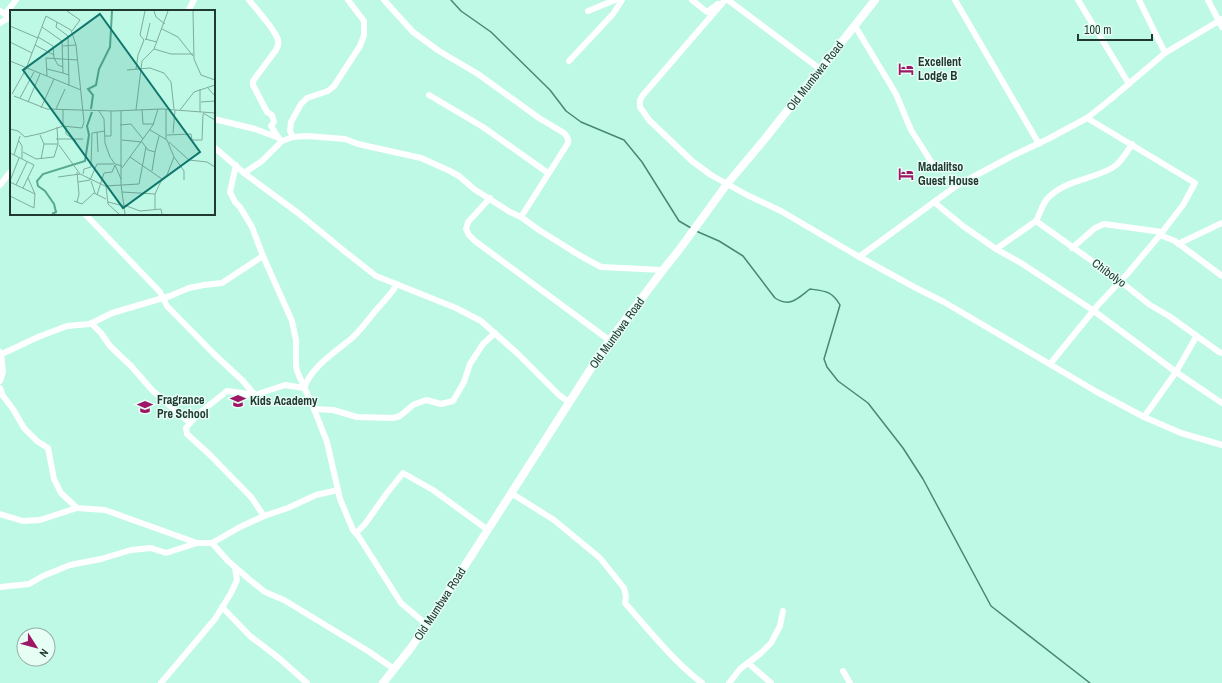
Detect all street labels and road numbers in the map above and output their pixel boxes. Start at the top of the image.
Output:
street label: Old Mumbwa Road [783,38,847,114]
street label: Chibolyo [1089,255,1129,291]
street label: Old Mumbwa Road [586,294,648,372]
street label: Old Mumbwa Road [410,564,470,644]

